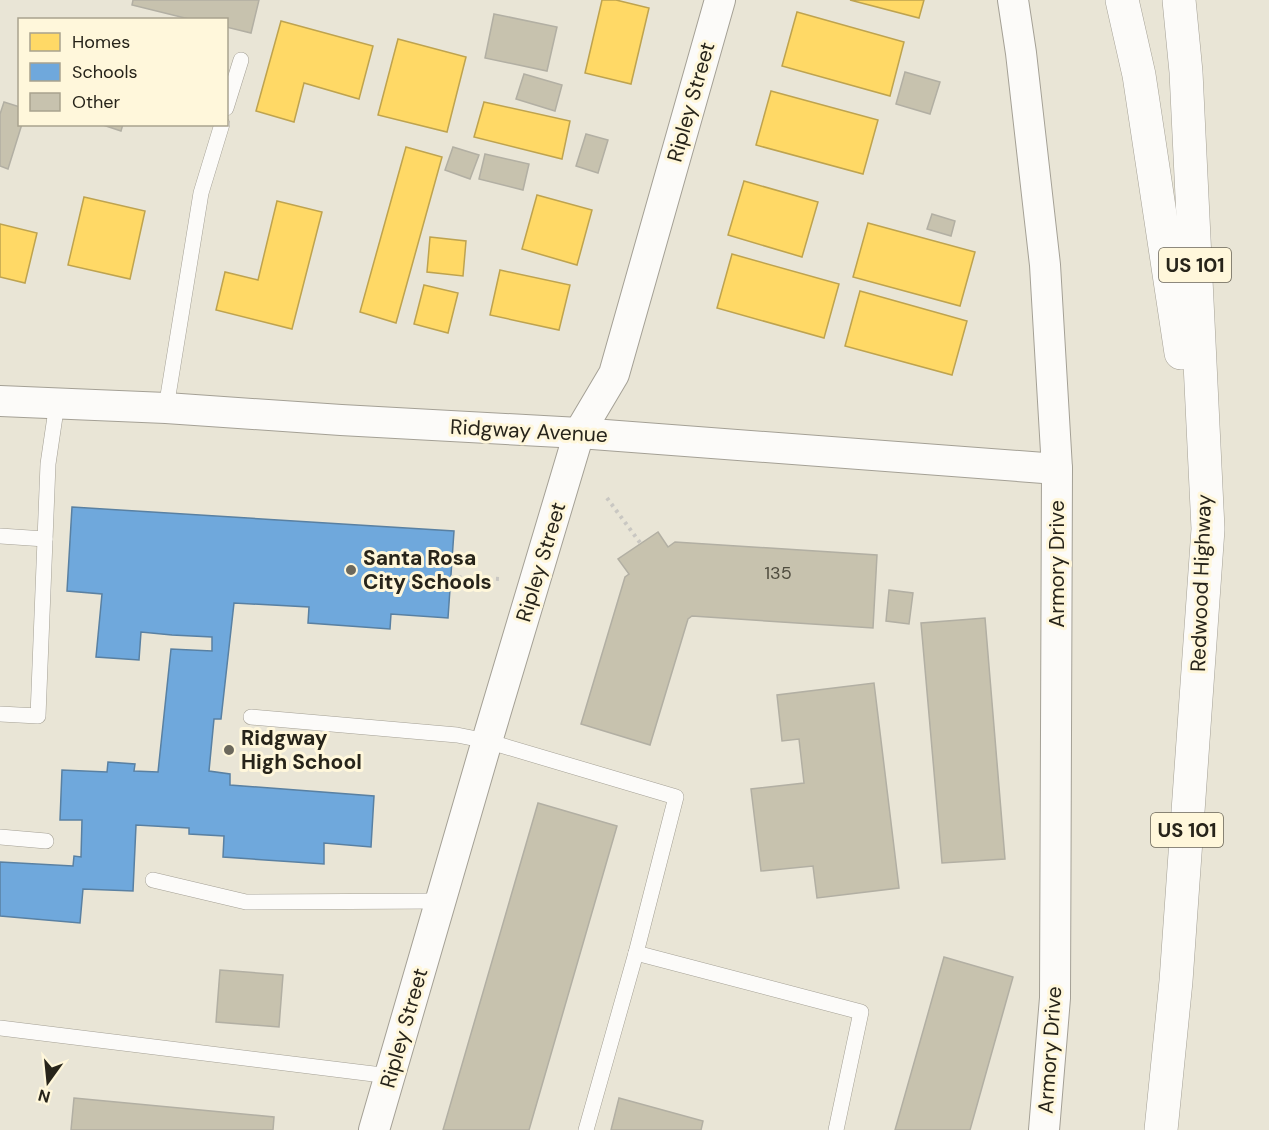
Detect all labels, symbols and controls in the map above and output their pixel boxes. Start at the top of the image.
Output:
legend [18,18,228,126]
text: Homes [72,30,130,54]
street label: Ripley Street [661,39,721,165]
text: Schools [72,60,137,84]
text: Other [72,90,121,114]
road number: US 101 [1159,248,1231,282]
street label: Ridgway Avenue [449,413,609,449]
street label: Redwood Highway [1184,493,1218,672]
street label: Ripley Street [510,499,572,625]
street label: Armory Drive [1043,500,1071,628]
place label: Santa Rosa City Schools [363,544,492,596]
house number: 135 [764,561,792,585]
marker: Santa Rosa City Schools [344,563,358,577]
place label: Ridgway High School [241,724,362,776]
marker: Ridgway High School [222,743,236,757]
road number: US 101 [1151,813,1223,847]
street label: Ripley Street [374,965,434,1091]
street label: Armory Drive [1032,985,1068,1115]
north arrow [18,1052,78,1112]
text: N [36,1084,53,1108]

